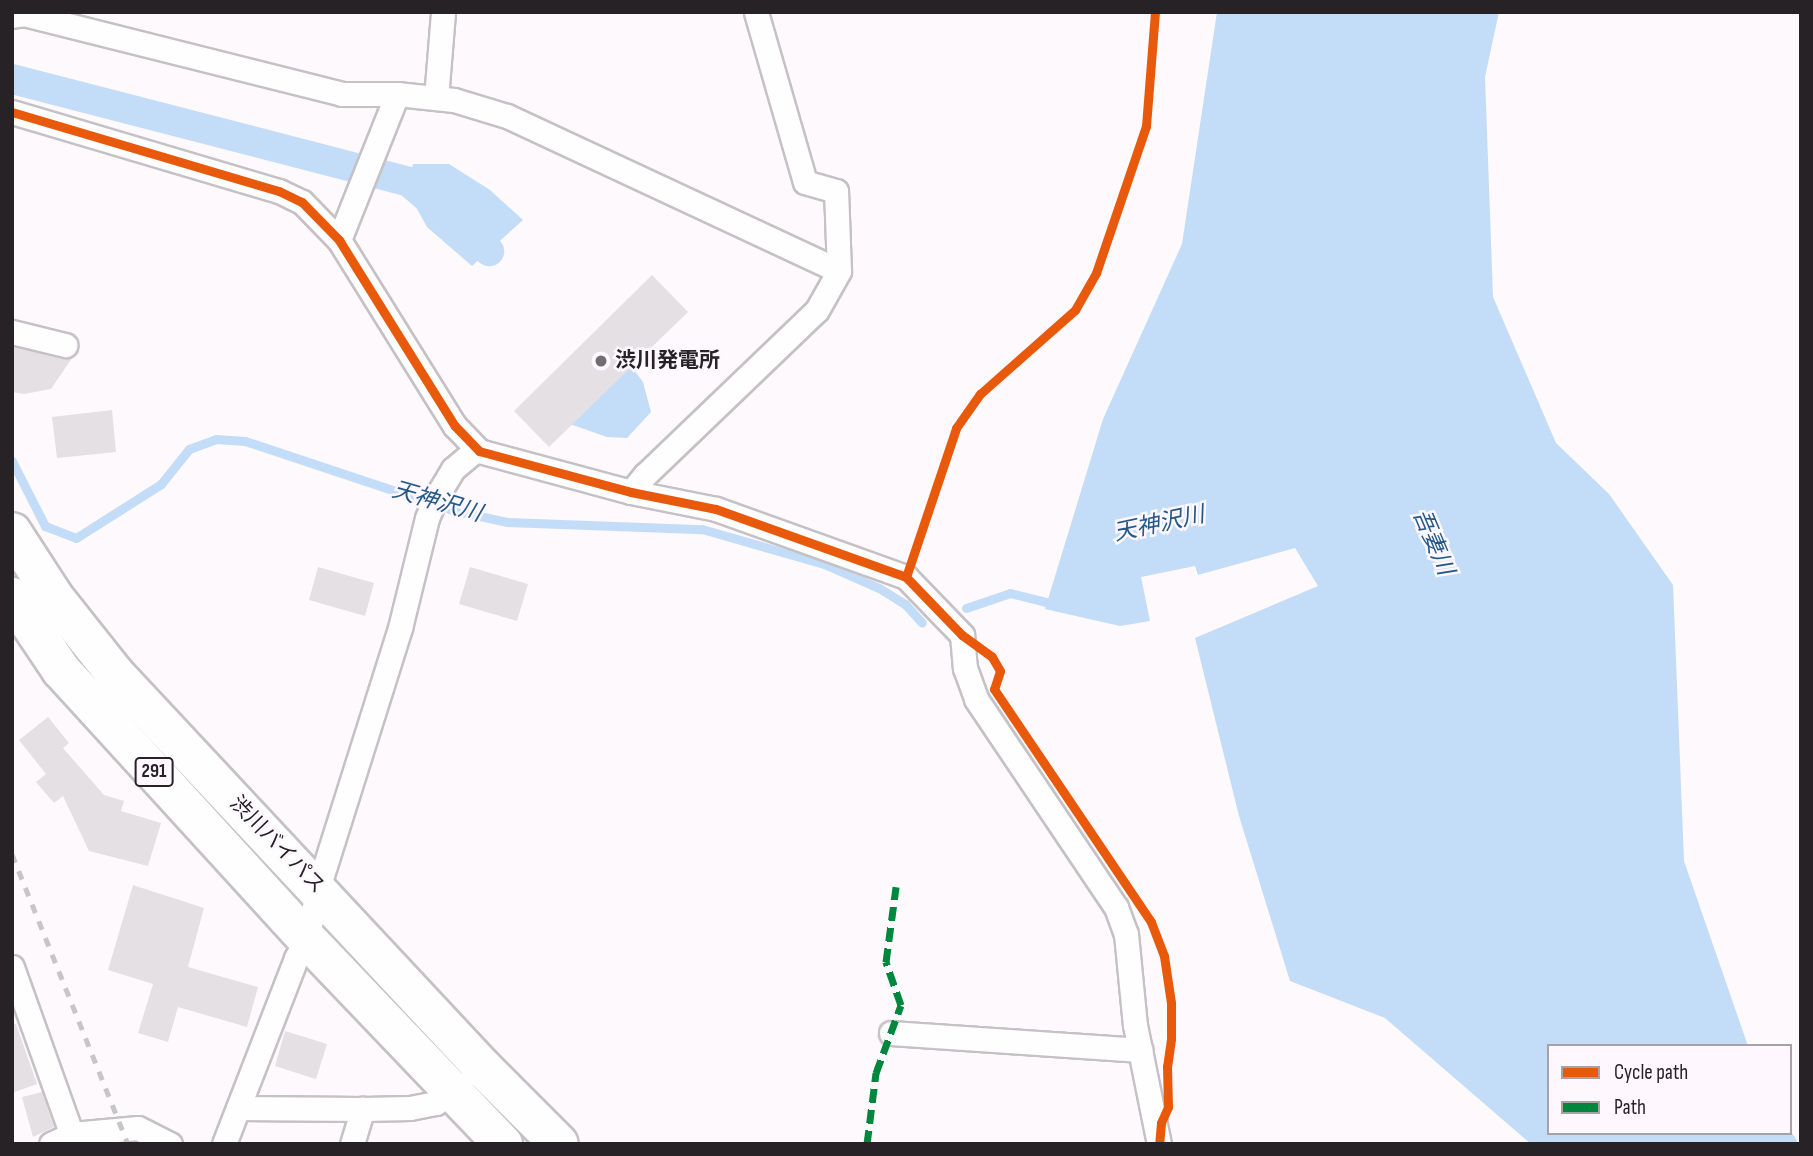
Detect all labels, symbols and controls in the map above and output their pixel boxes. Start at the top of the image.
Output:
place label: 渋川発電所 [615,348,720,374]
marker: 渋川発電所 [593,353,609,369]
water label: 天神沢川 [389,476,485,528]
water label: 天神沢川 [1111,501,1207,547]
water label: 吾妻川 [1407,505,1459,579]
road number: 291 [133,757,175,788]
street label: 渋川バイパス [224,791,330,899]
legend [1547,1044,1792,1135]
text: Cycle path [1614,1060,1688,1085]
text: Path [1614,1095,1646,1120]

